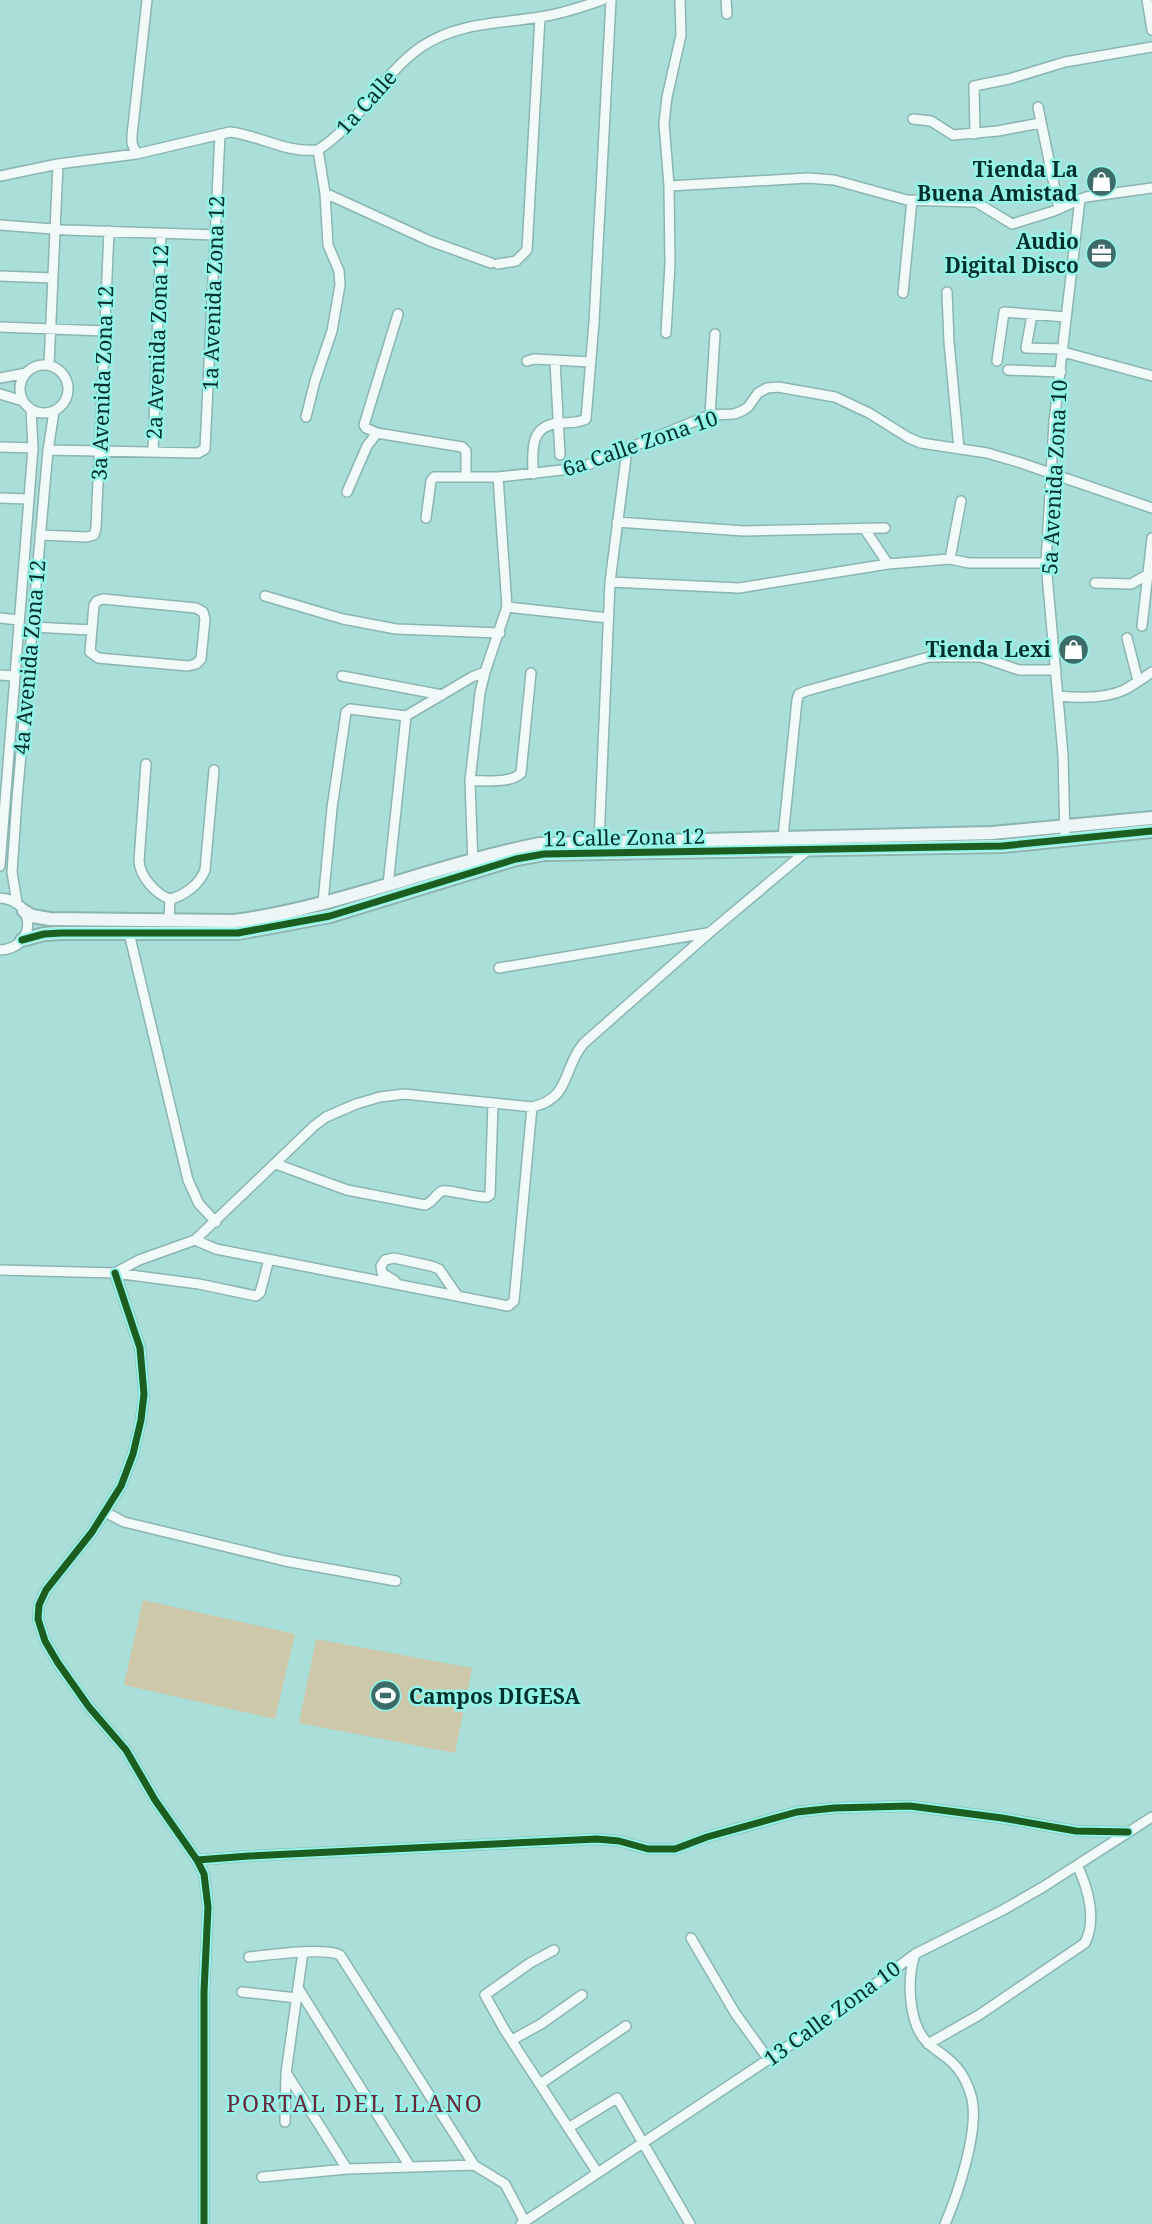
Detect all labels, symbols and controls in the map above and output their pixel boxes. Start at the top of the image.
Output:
street label: 1a Calle [329,64,403,140]
place label: Tienda La Buena Amistad [917,155,1078,207]
shop icon: Tienda La Buena Amistad [1084,164,1118,198]
street label: 1a Avenida Zona 12 [196,195,230,391]
place label: Audio Digital Disco [945,227,1079,279]
office icon: Audio Digital Disco [1085,236,1119,270]
street label: 2a Avenida Zona 12 [140,244,174,440]
street label: 3a Avenida Zona 12 [85,285,119,481]
street label: 5a Avenida Zona 10 [1035,379,1073,575]
street label: 6a Calle Zona 10 [559,403,721,483]
street label: 4a Avenida Zona 12 [7,559,51,755]
shop icon: Tienda Lexi [1057,632,1091,666]
place label: Tienda Lexi [925,635,1052,663]
street label: 12 Calle Zona 12 [543,822,705,852]
sports icon: Campos DIGESA [369,1679,403,1713]
place label: Campos DIGESA [409,1682,581,1710]
street label: 13 Calle Zona 10 [758,1954,906,2072]
district label: PORTAL DEL LLANO [226,2087,484,2119]

